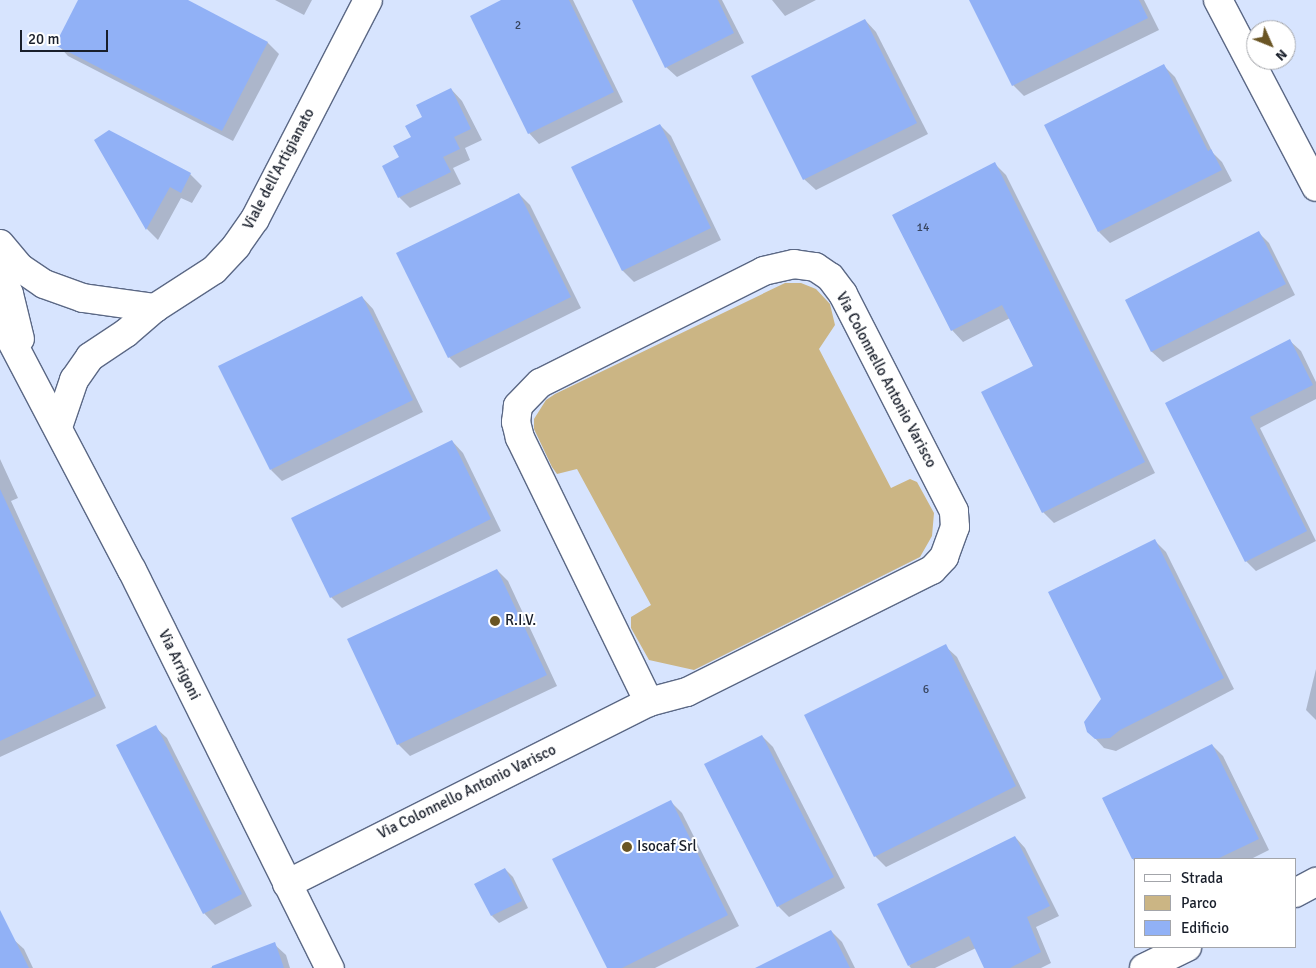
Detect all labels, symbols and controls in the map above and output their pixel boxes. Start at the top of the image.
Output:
house number: 2 [515,19,521,33]
scale bar [22,20,110,52]
north arrow [1246,20,1296,70]
text: 20 m [28,30,59,48]
text: N [1272,46,1291,64]
street label: Viale dell'Artigianato [239,105,319,233]
house number: 14 [917,221,929,235]
street label: Via Colonnello Antonio Varisco [832,289,940,471]
place label: R.I.V. [505,612,536,630]
marker: R.I.V. [489,615,501,627]
street label: Via Arrigoni [154,627,204,703]
house number: 6 [923,683,929,697]
street label: Via Colonnello Antonio Varisco [375,741,559,843]
place label: Isocaf Srl [637,838,697,856]
marker: Isocaf Srl [621,841,633,853]
legend [1134,858,1296,948]
text: Strada [1181,869,1223,887]
text: Parco [1181,894,1217,912]
text: Edificio [1181,919,1229,937]

